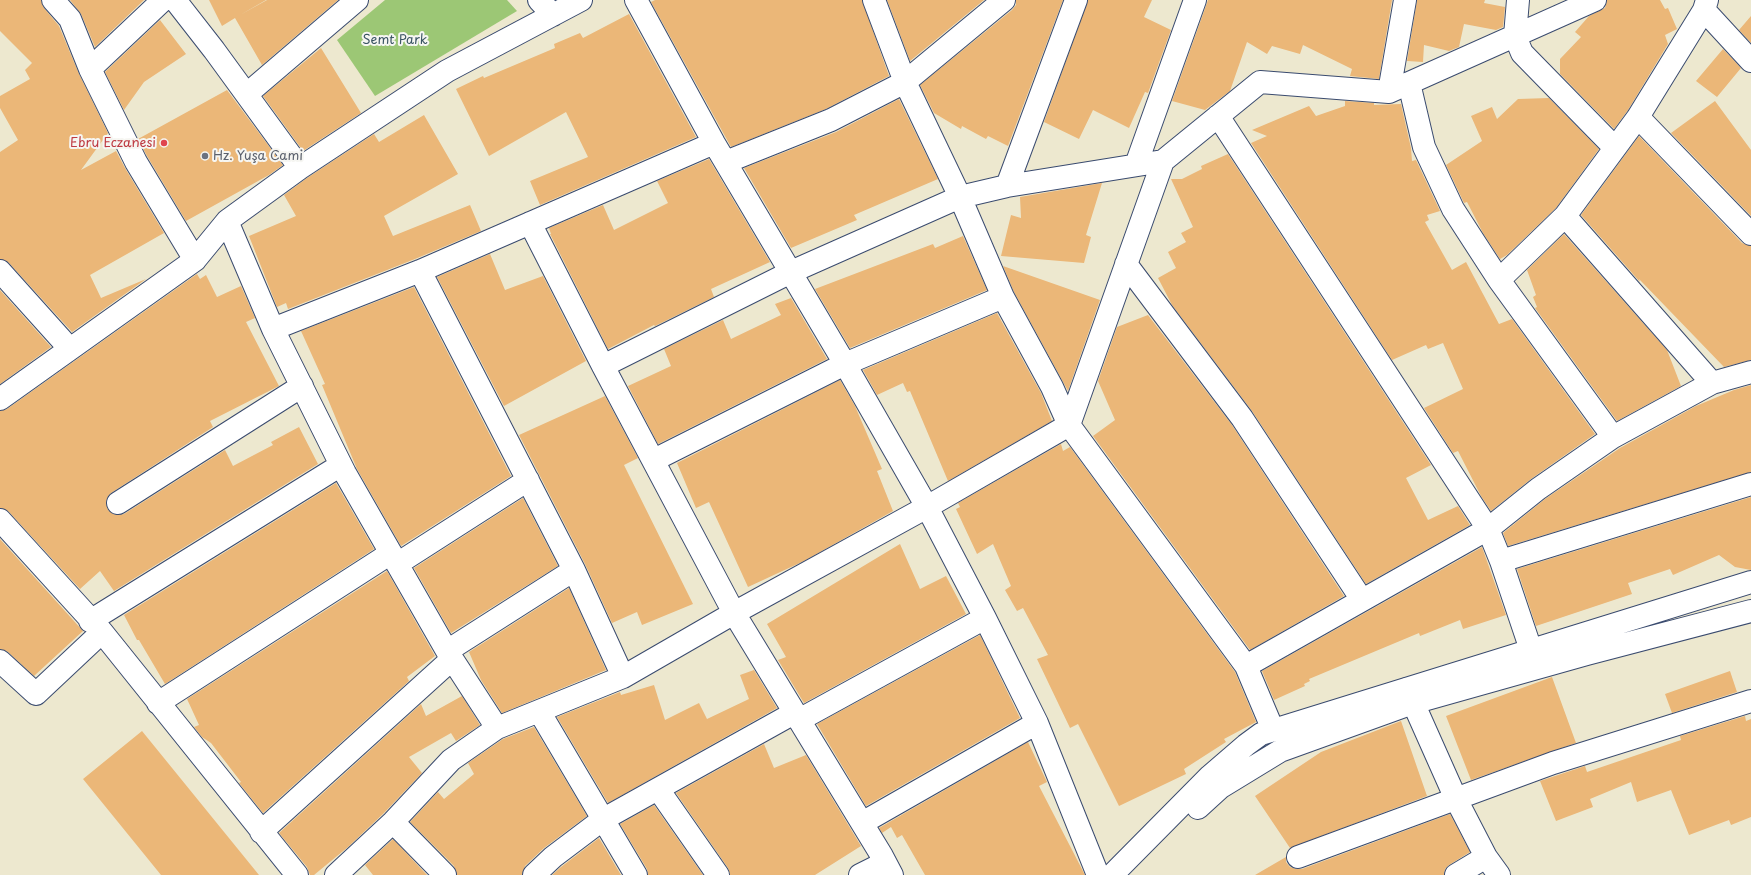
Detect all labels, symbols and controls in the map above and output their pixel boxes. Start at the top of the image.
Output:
park label: Semt Park [362,32,428,48]
place label: Ebru Eczanesi [70,135,156,151]
marker: Ebru Eczanesi [159,138,169,148]
place label: Hz. Yuşa Cami [213,148,303,164]
marker: Hz. Yuşa Cami [200,151,210,161]

